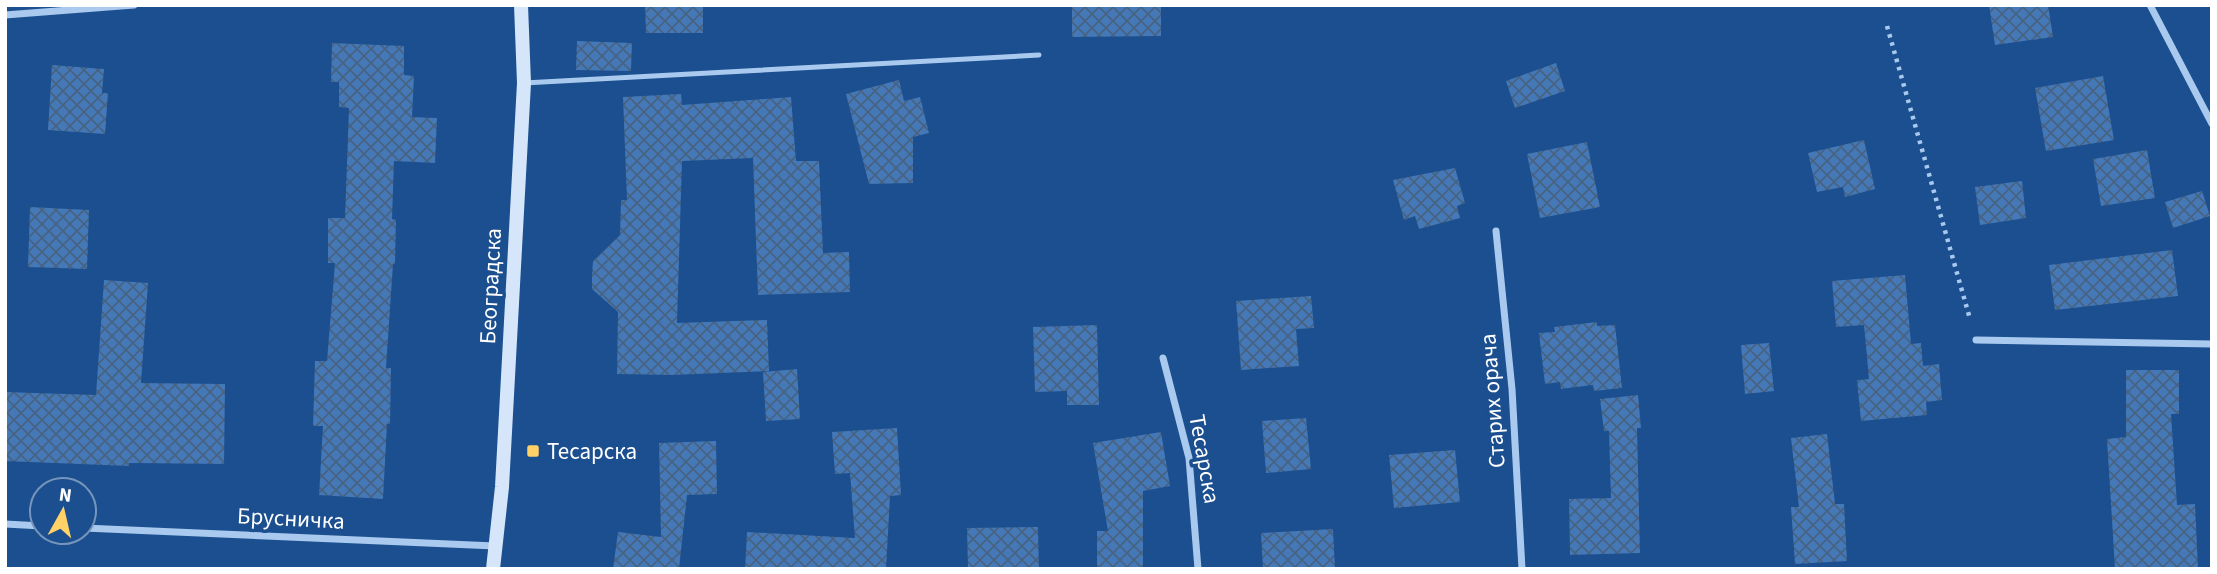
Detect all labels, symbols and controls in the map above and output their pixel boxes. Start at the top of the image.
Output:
street label: Београдска [471,227,510,345]
street label: Старих орача [1471,333,1514,469]
street label: Тесарска [1180,412,1229,506]
place label: Тесарска [547,435,637,468]
marker: Тесарска [525,443,541,459]
north arrow [28,476,98,546]
text: N [57,481,73,510]
street label: Брусничка [236,499,346,538]

